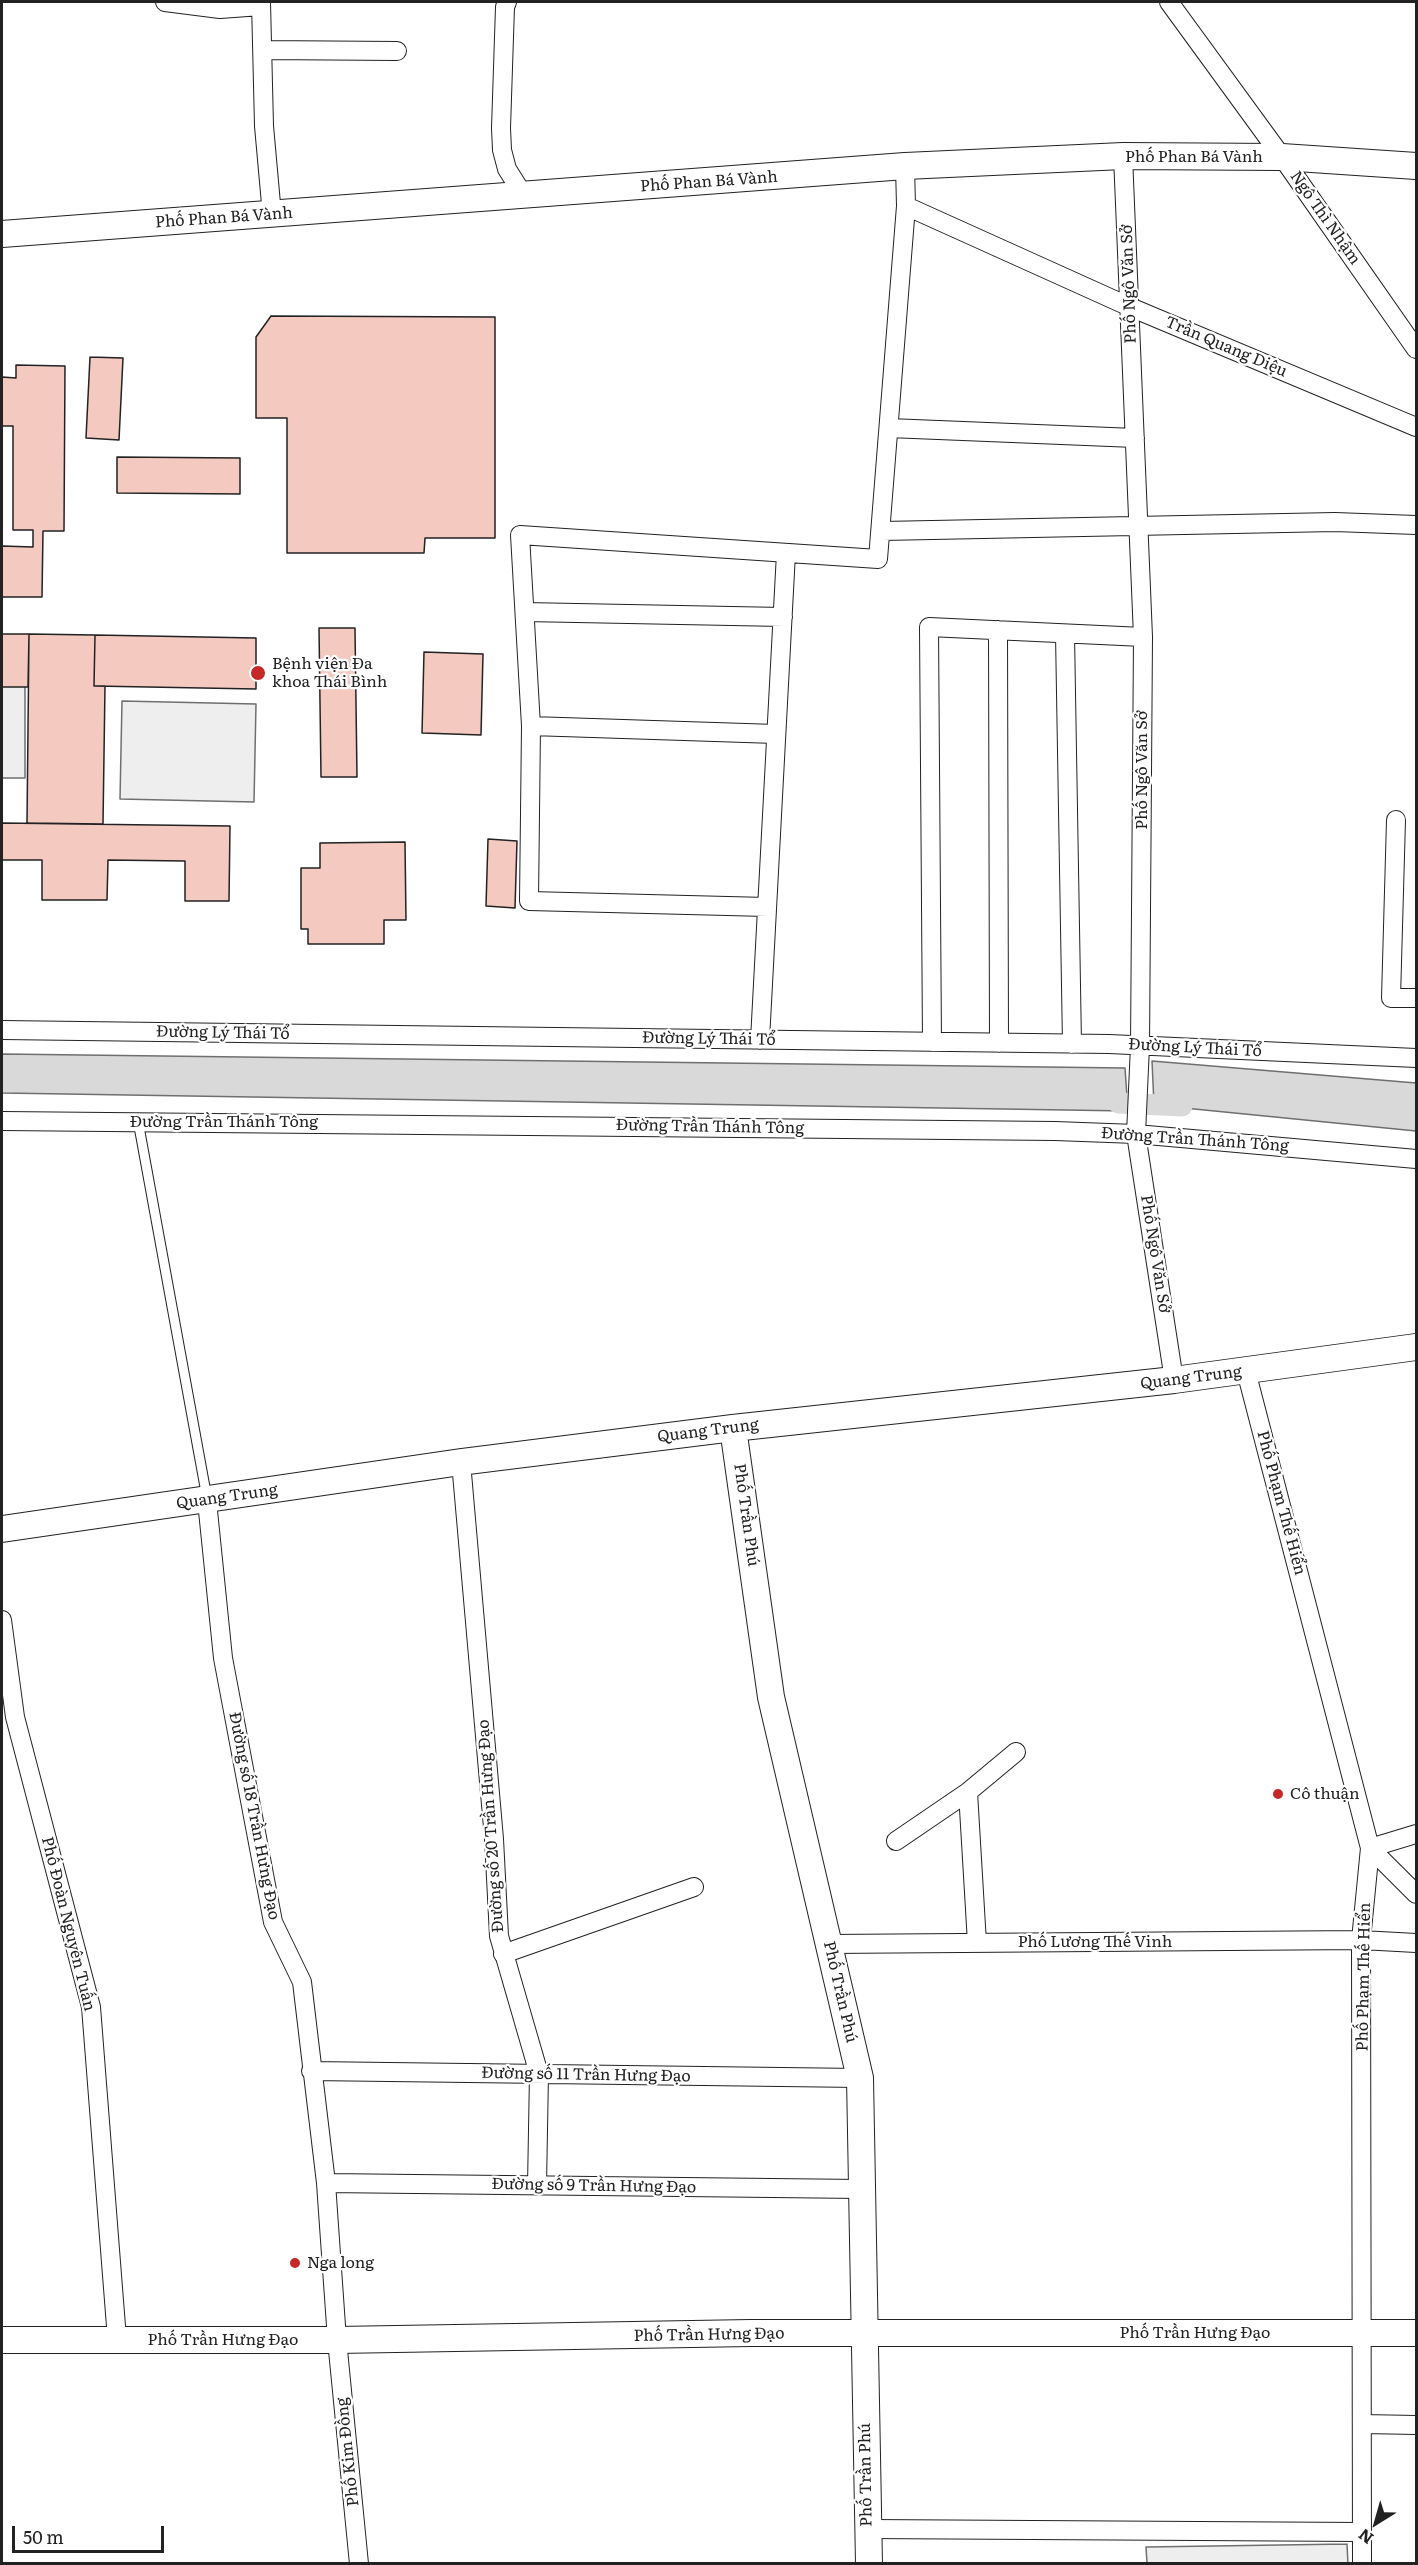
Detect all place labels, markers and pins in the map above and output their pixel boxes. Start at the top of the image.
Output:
place label: Bệnh viện Đa khoa Thái Bình [272,654,387,692]
marker: Bệnh viện Đa khoa Thái Bình [249,664,267,682]
place label: Cô thuận [1290,1784,1360,1804]
marker: Cô thuận [1271,1787,1285,1801]
place label: Nga long [307,2253,374,2273]
marker: Nga long [288,2256,302,2270]

